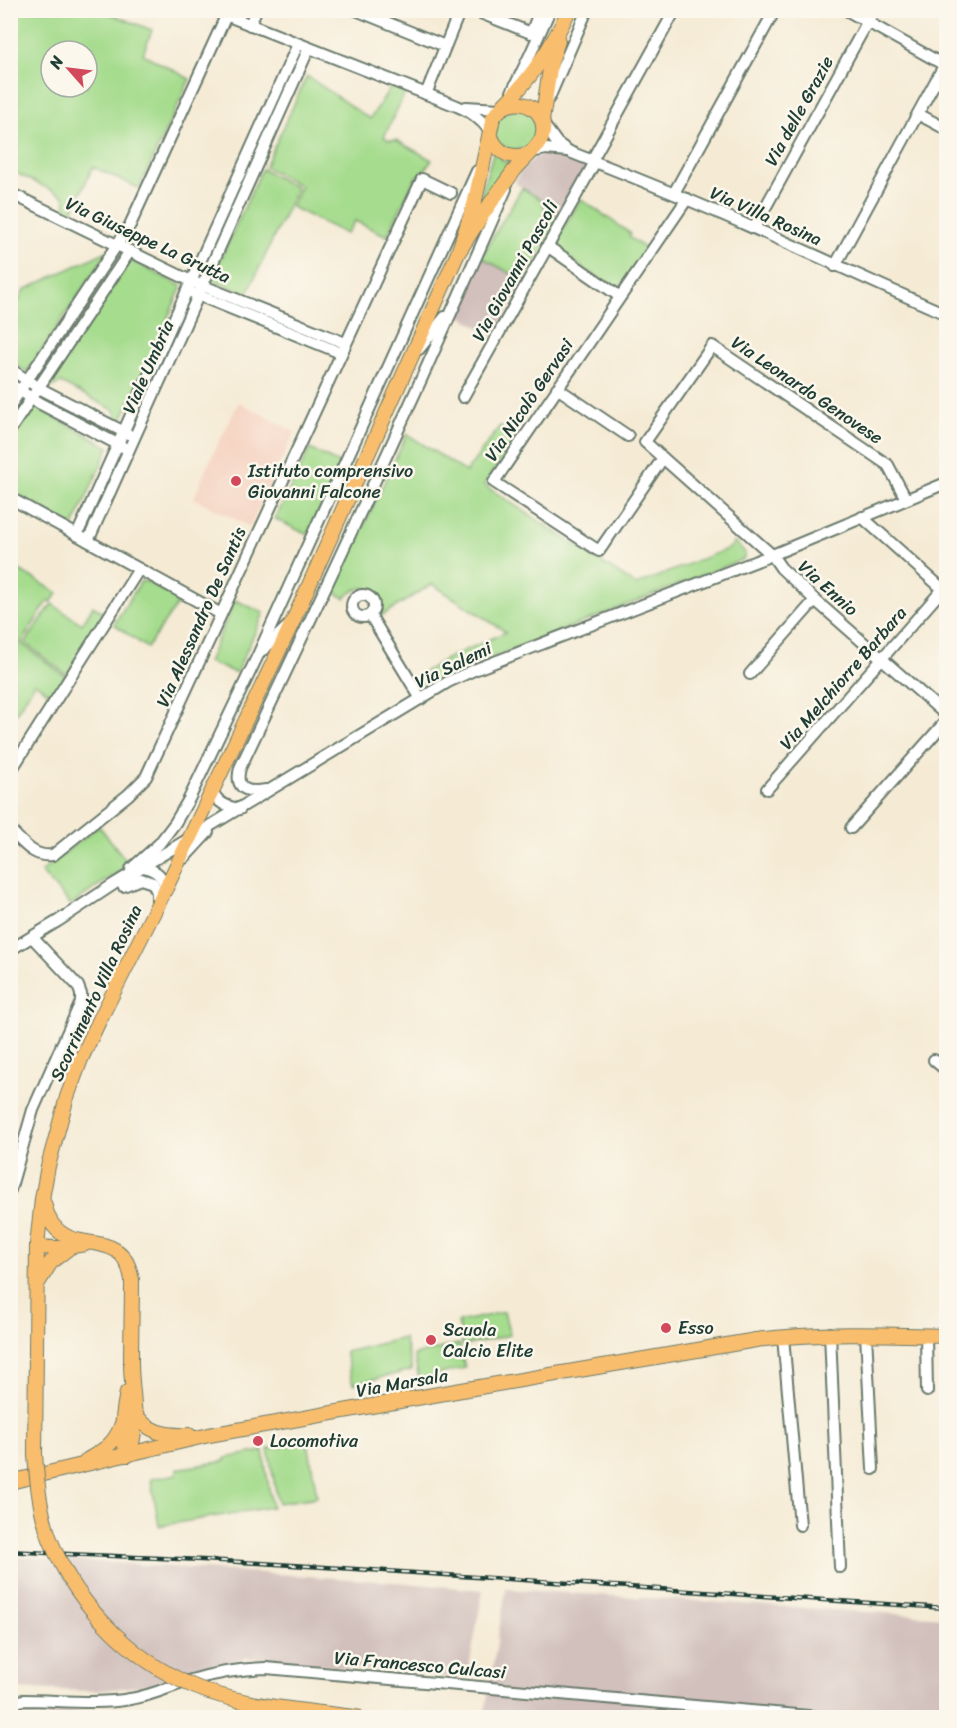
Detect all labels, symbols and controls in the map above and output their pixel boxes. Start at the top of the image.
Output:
north arrow [39,39,99,99]
text: N [40,50,72,75]
street label: Via delle Grazie [755,50,843,172]
street label: Via Villa Rosina [705,177,827,255]
street label: Via Giuseppe La Grutta [60,188,236,292]
street label: Via Giovanni Pascoli [463,193,568,348]
street label: Viale Umbria [113,314,183,419]
street label: Via Leonardo Genovese [724,327,890,453]
street label: Via Nicolò Gervasi [476,331,583,468]
place label: Istituto comprensivo Giovanni Falcone [247,455,413,508]
marker: Istituto comprensivo Giovanni Falcone [229,474,243,488]
street label: Via Alessandro De Santis [147,521,255,712]
street label: Via Ennio [790,552,866,624]
street label: Via Melchiorre Barbara [771,599,915,757]
street label: Via Salemi [409,632,498,698]
street label: Scorrimento Villa Rosina [41,899,151,1087]
place label: Esso [678,1312,714,1344]
place label: Scuola Calcio Elite [443,1314,533,1367]
marker: Esso [659,1321,673,1335]
marker: Scuola Calcio Elite [424,1333,438,1347]
street label: Via Marsala [354,1359,451,1407]
place label: Locomotiva [270,1425,359,1457]
marker: Locomotiva [251,1434,265,1448]
street label: Via Francesco Culcasi [333,1642,508,1689]

